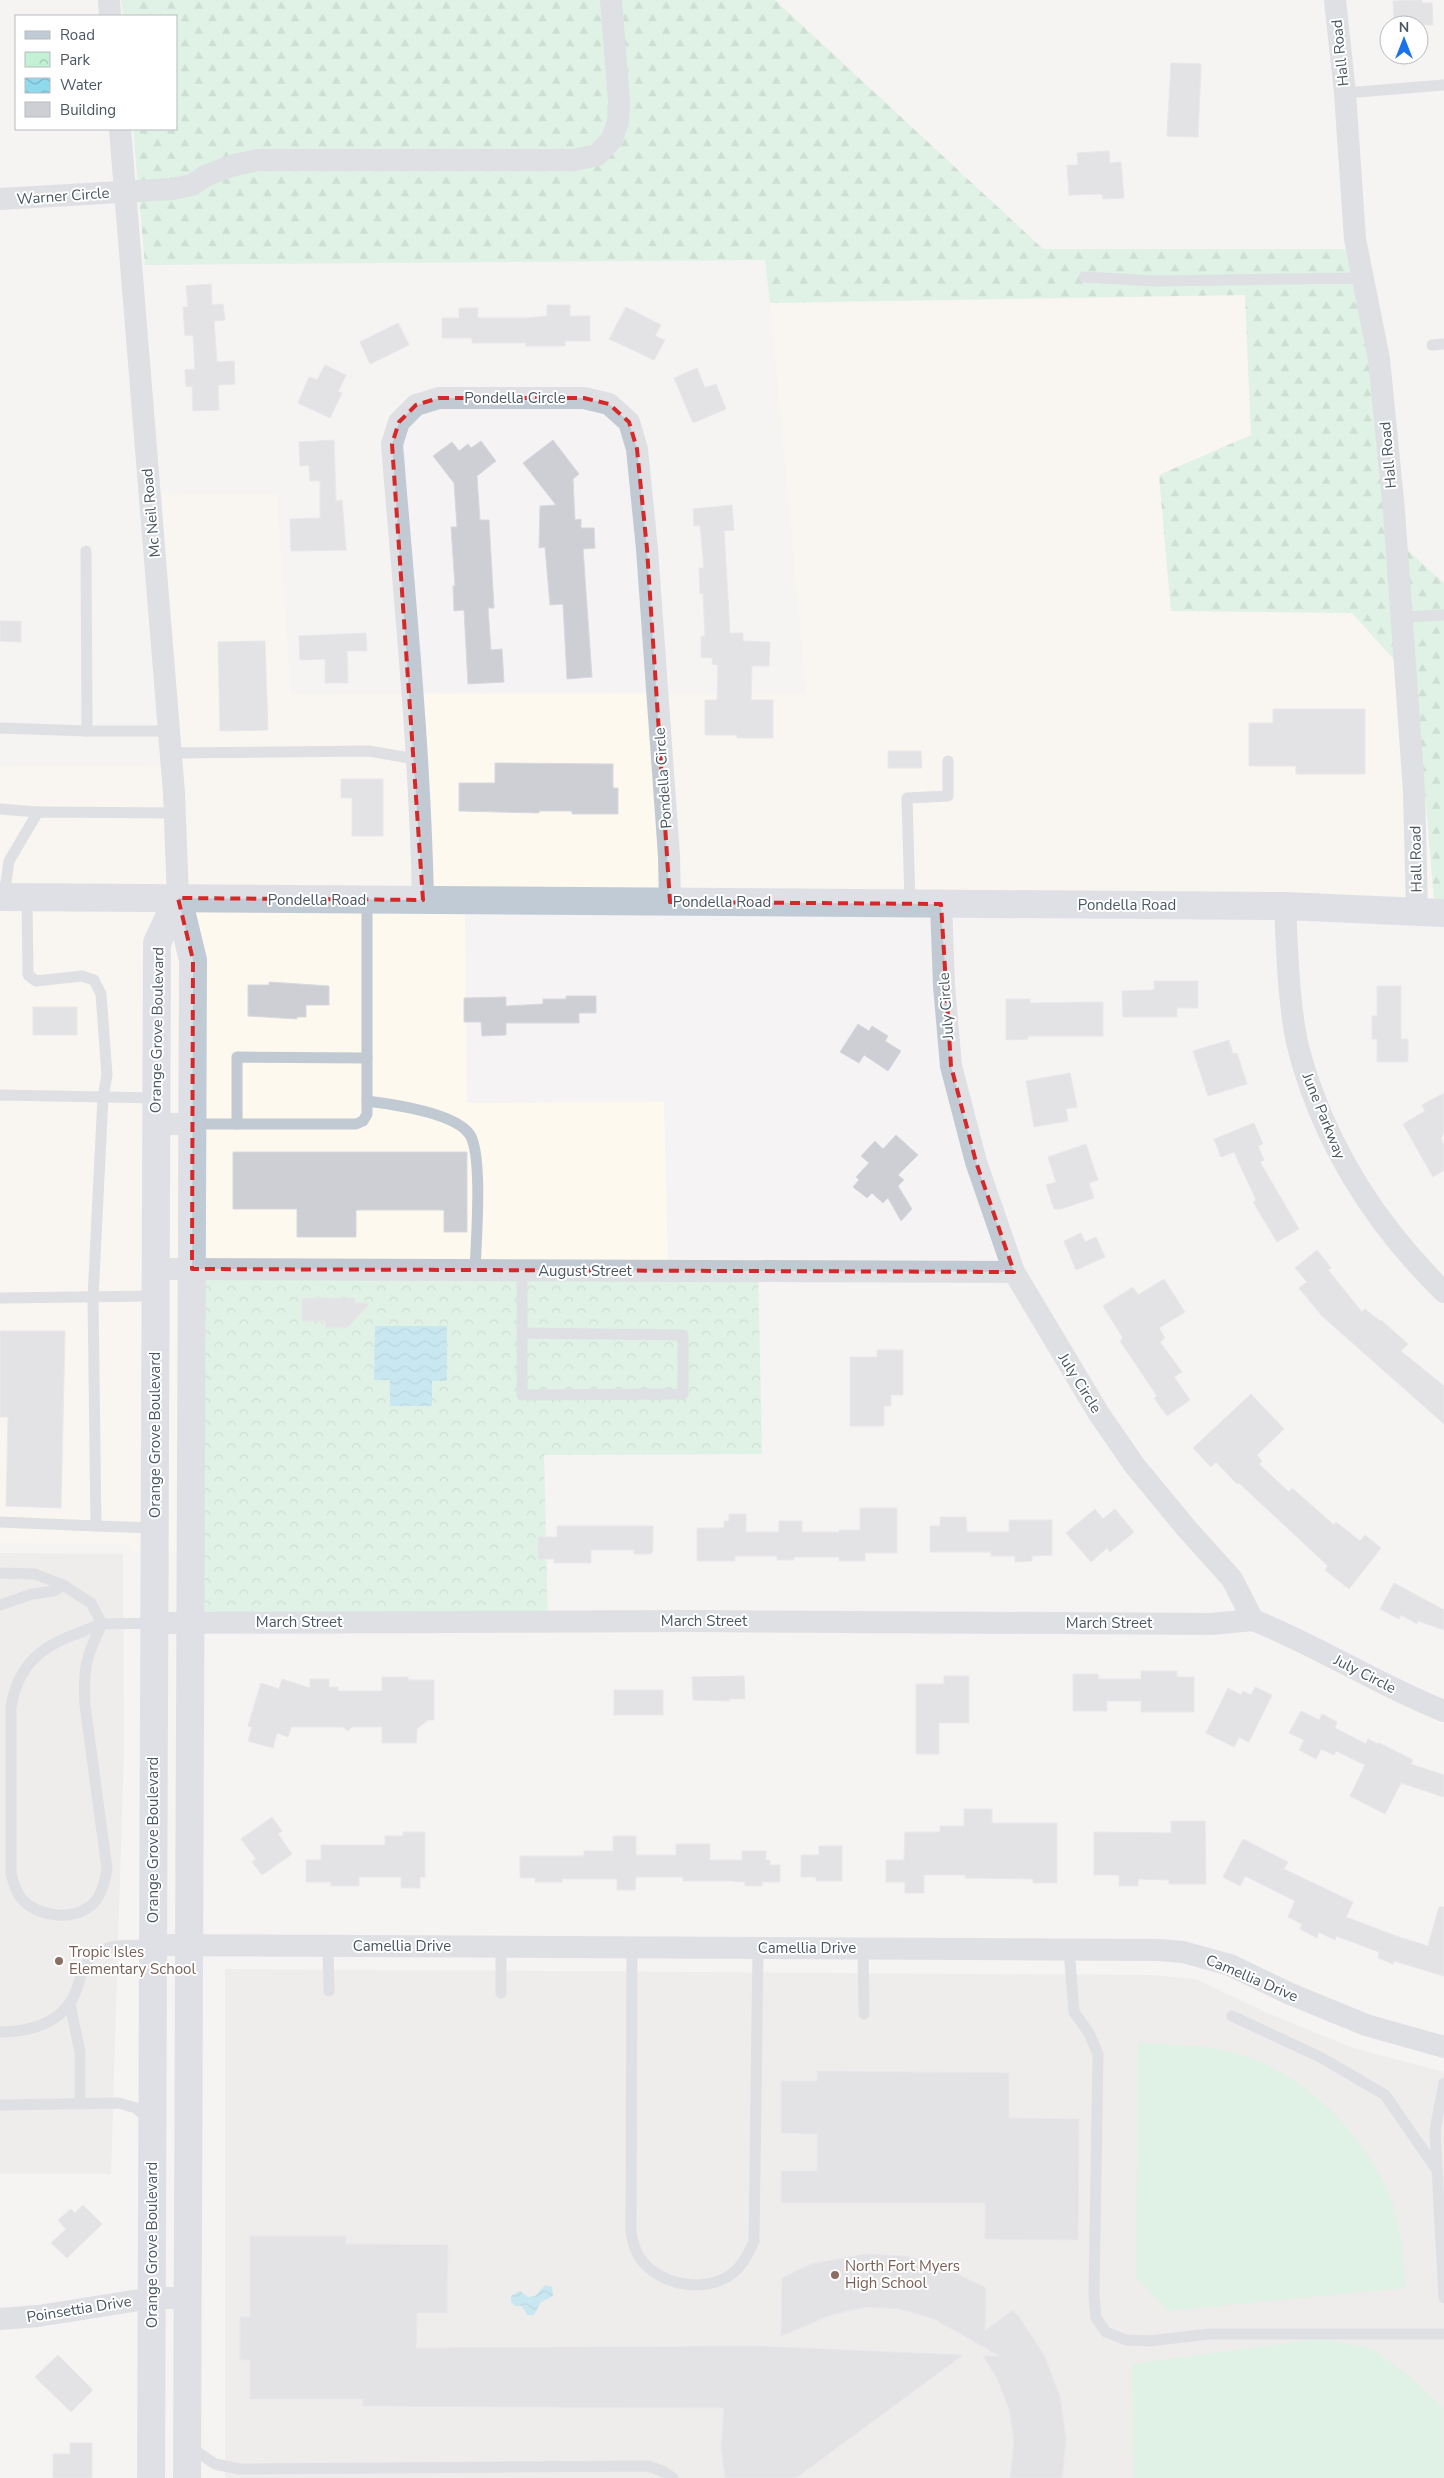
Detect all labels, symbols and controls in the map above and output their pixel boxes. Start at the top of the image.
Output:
legend [15,15,178,130]
north arrow [1379,15,1429,65]
text: N [1399,18,1409,37]
street label: Hall Road [1327,19,1353,87]
text: Road [60,25,95,45]
text: Park [60,50,90,70]
text: Water [60,75,103,95]
text: Building [60,100,116,120]
street label: Warner Circle [16,183,110,209]
street label: Pondella Circle [464,388,566,408]
street label: Hall Road [1375,421,1401,489]
street label: Mc Neil Road [137,468,165,558]
street label: Pondella Circle [649,727,677,829]
street label: Hall Road [1405,825,1427,893]
street label: Pondella Road [268,890,366,910]
street label: Pondella Road [673,892,771,912]
street label: Pondella Road [1078,895,1176,915]
street label: Orange Grove Boulevard [146,947,168,1113]
street label: July Circle [934,972,958,1041]
street label: June Parkway [1297,1069,1350,1162]
street label: August Street [538,1261,633,1281]
street label: July Circle [1053,1348,1106,1417]
street label: Orange Grove Boulevard [145,1352,165,1518]
street label: March Street [661,1611,748,1631]
street label: March Street [256,1612,343,1632]
street label: March Street [1066,1613,1153,1633]
street label: July Circle [1330,1649,1400,1698]
street label: Orange Grove Boulevard [143,1757,163,1923]
street label: Camellia Drive [353,1936,451,1956]
street label: Camellia Drive [758,1938,856,1958]
place label: Tropic Isles Elementary School [69,1942,196,1979]
street label: Camellia Drive [1203,1950,1301,2006]
marker: Tropic Isles Elementary School [53,1955,65,1967]
street label: Orange Grove Boulevard [142,2162,162,2328]
place label: North Fort Myers High School [845,2256,960,2293]
marker: North Fort Myers High School [829,2269,841,2281]
street label: Poinsettia Drive [25,2291,133,2327]

